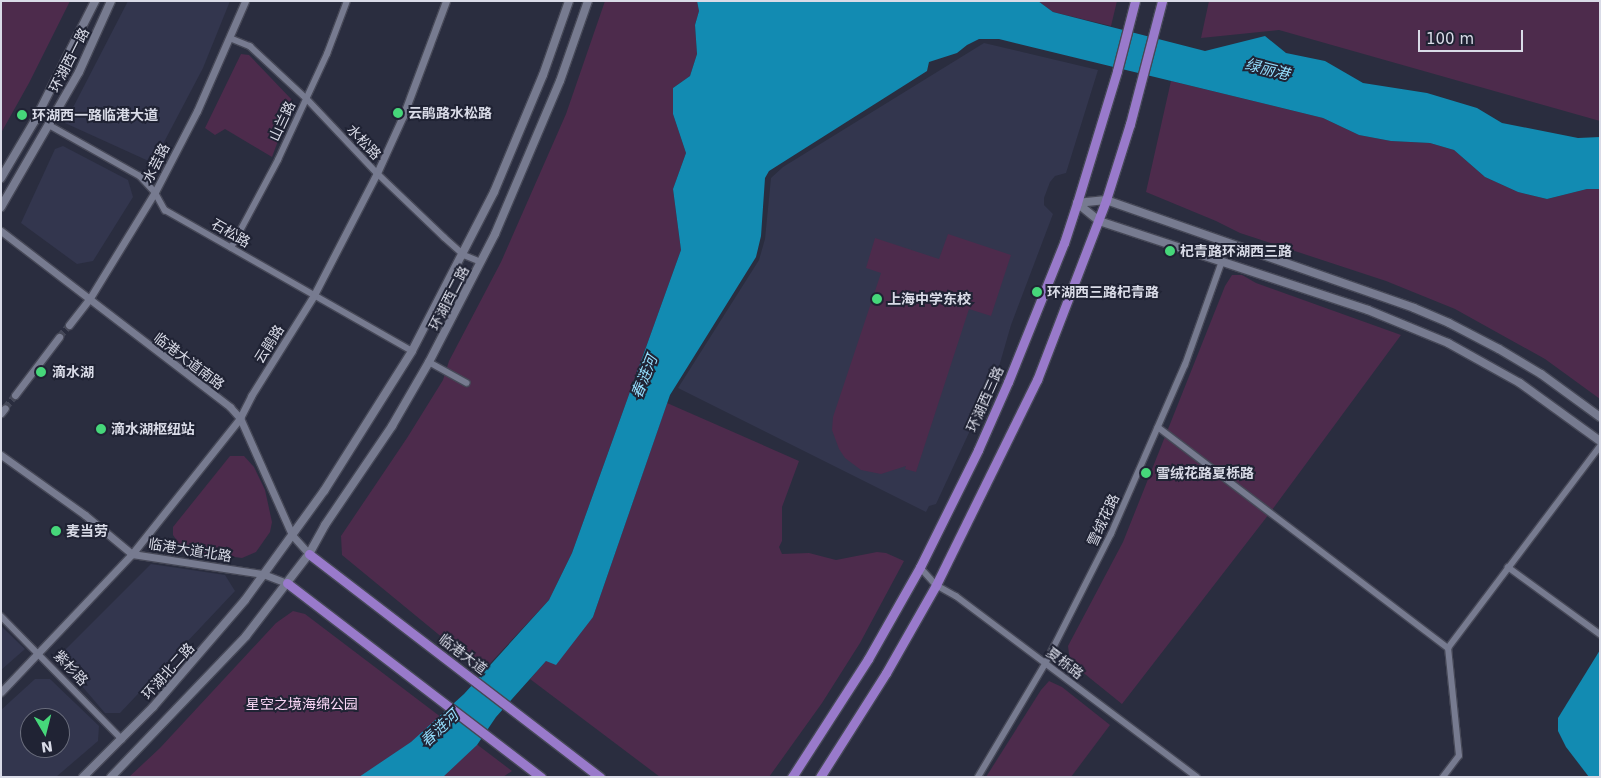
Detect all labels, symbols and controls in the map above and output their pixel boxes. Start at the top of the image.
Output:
scale bar [1421,20,1526,52]
street label: 环湖西一路 [46,25,92,95]
text: 100 m [1426,30,1474,48]
water label: 绿丽港 [1243,56,1291,84]
street label: 山兰路 [266,98,298,144]
place label: 云鹃路水松路 [408,105,492,121]
place label: 环湖西一路临港大道 [32,107,158,123]
marker: 云鹃路水松路 [392,107,404,119]
marker: 环湖西一路临港大道 [16,109,28,121]
street label: 水松路 [344,121,384,163]
street label: 水芸路 [139,140,173,186]
street label: 石松路 [209,215,253,251]
place label: 杞青路环湖西三路 [1180,243,1292,259]
marker: 杞青路环湖西三路 [1164,245,1176,257]
street label: 环湖西二路 [426,263,472,333]
place label: 环湖西三路杞青路 [1047,284,1159,300]
marker: 环湖西三路杞青路 [1031,286,1043,298]
place label: 上海中学东校 [887,291,971,307]
marker: 上海中学东校 [871,293,883,305]
street label: 云鹃路 [251,322,287,366]
street label: 临港大道南路 [150,329,228,393]
water label: 春涟河 [628,353,662,401]
place label: 滴水湖 [52,364,94,380]
street label: 环湖西三路 [963,364,1007,434]
marker: 滴水湖 [34,365,48,379]
place label: 滴水湖枢纽站 [111,421,195,437]
marker: 滴水湖枢纽站 [95,423,107,435]
place label: 雪绒花路夏栎路 [1156,465,1254,481]
marker: 雪绒花路夏栎路 [1140,467,1152,479]
street label: 雪绒花路 [1084,491,1122,549]
place label: 麦当劳 [66,523,108,539]
marker: 麦当劳 [50,525,62,537]
street label: 临港大道北路 [147,535,233,565]
street label: 临港大道 [436,630,490,678]
street label: 环湖北二路 [138,639,198,703]
street label: 夏栎路 [1043,644,1087,682]
street label: 紫杉路 [51,647,91,689]
park label: 星空之境海绵公园 [246,696,358,712]
water label: 春涟河 [418,707,462,751]
north arrow [20,708,70,758]
text: N [40,738,54,756]

